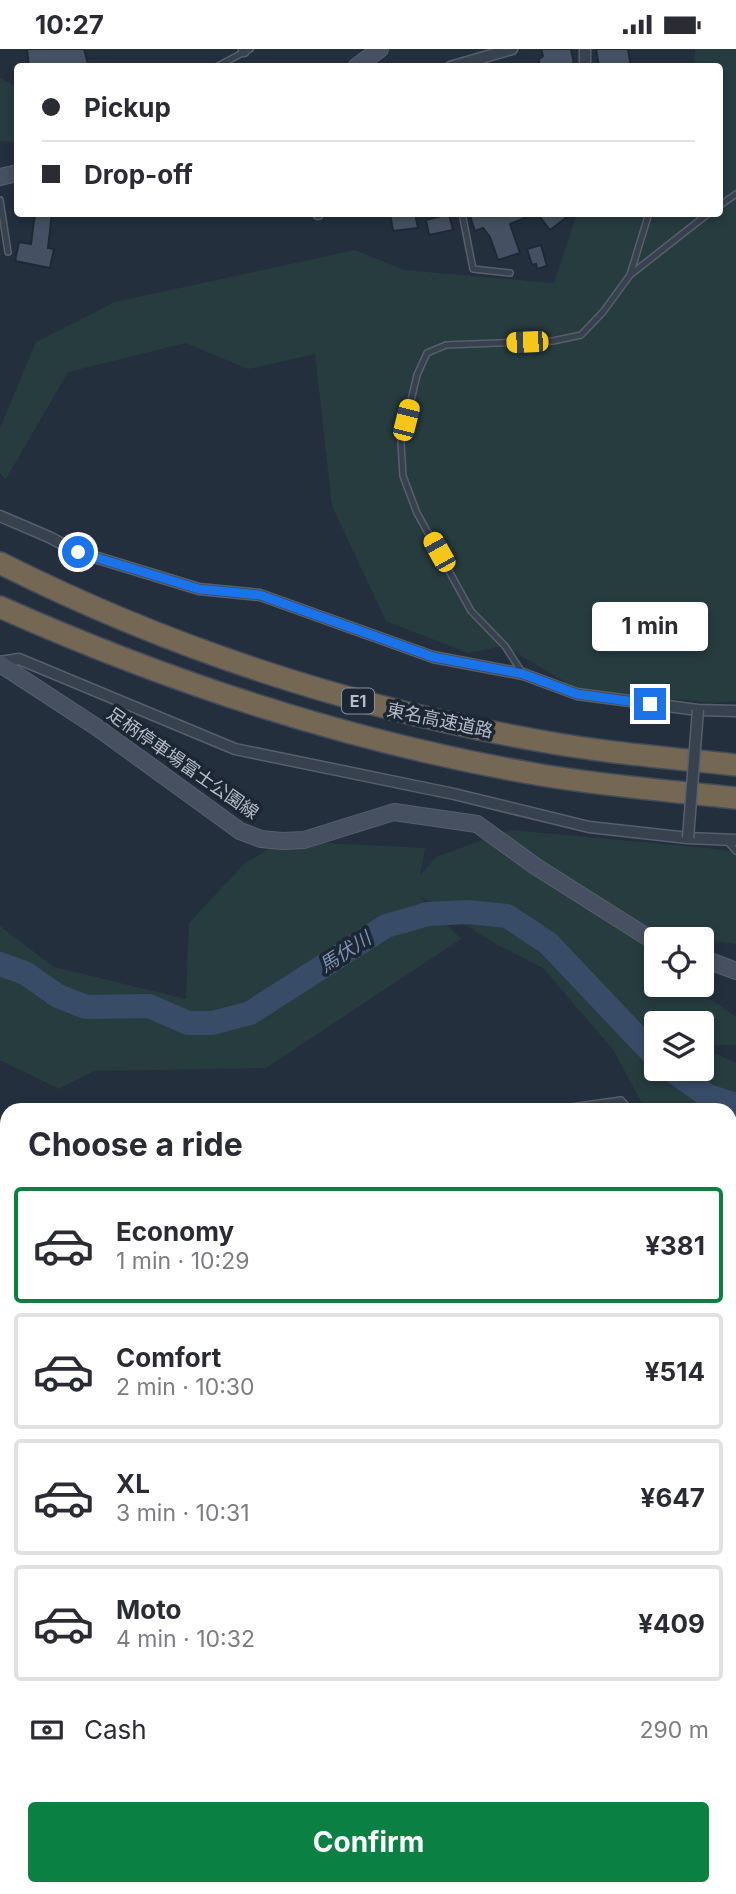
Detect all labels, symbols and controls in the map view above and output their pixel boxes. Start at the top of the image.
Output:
text: 10:27 [35,9,104,40]
text: Pickup [84,92,171,123]
text: Drop-off [84,159,193,190]
car [506,331,549,353]
car [391,397,422,443]
car [420,529,459,575]
route start [62,536,94,568]
callout: 1 min [592,603,708,651]
text: 1 min [622,612,678,640]
road number: E1 [342,688,374,713]
route end [634,688,666,720]
street label: 東名高速道路 [385,699,495,741]
street label: 足柄停車場富士公園線 [103,703,263,823]
water label: 馬伏川 [315,926,377,977]
map controls [644,927,714,1081]
button: locate [644,927,714,997]
button: layers [644,1011,714,1081]
text: Choose a ride [28,1125,243,1164]
icon: car [32,1214,95,1277]
text: Economy [116,1216,234,1247]
text: ¥381 [645,1230,705,1261]
text: 1 min · 10:29 [116,1247,249,1275]
icon: car [32,1340,95,1403]
text: Comfort [116,1342,221,1373]
text: ¥514 [645,1356,705,1387]
text: 2 min · 10:30 [116,1373,255,1401]
icon: car [32,1466,95,1529]
text: XL [116,1468,150,1499]
text: ¥647 [641,1482,705,1513]
text: 3 min · 10:31 [116,1499,250,1527]
icon: car [32,1592,95,1655]
text: Moto [116,1594,181,1625]
text: ¥409 [638,1608,705,1639]
text: 4 min · 10:32 [116,1625,255,1653]
icon: cash [28,1711,66,1749]
text: Cash [84,1714,147,1745]
text: 290 m [640,1716,709,1744]
button: Confirm [28,1802,709,1882]

